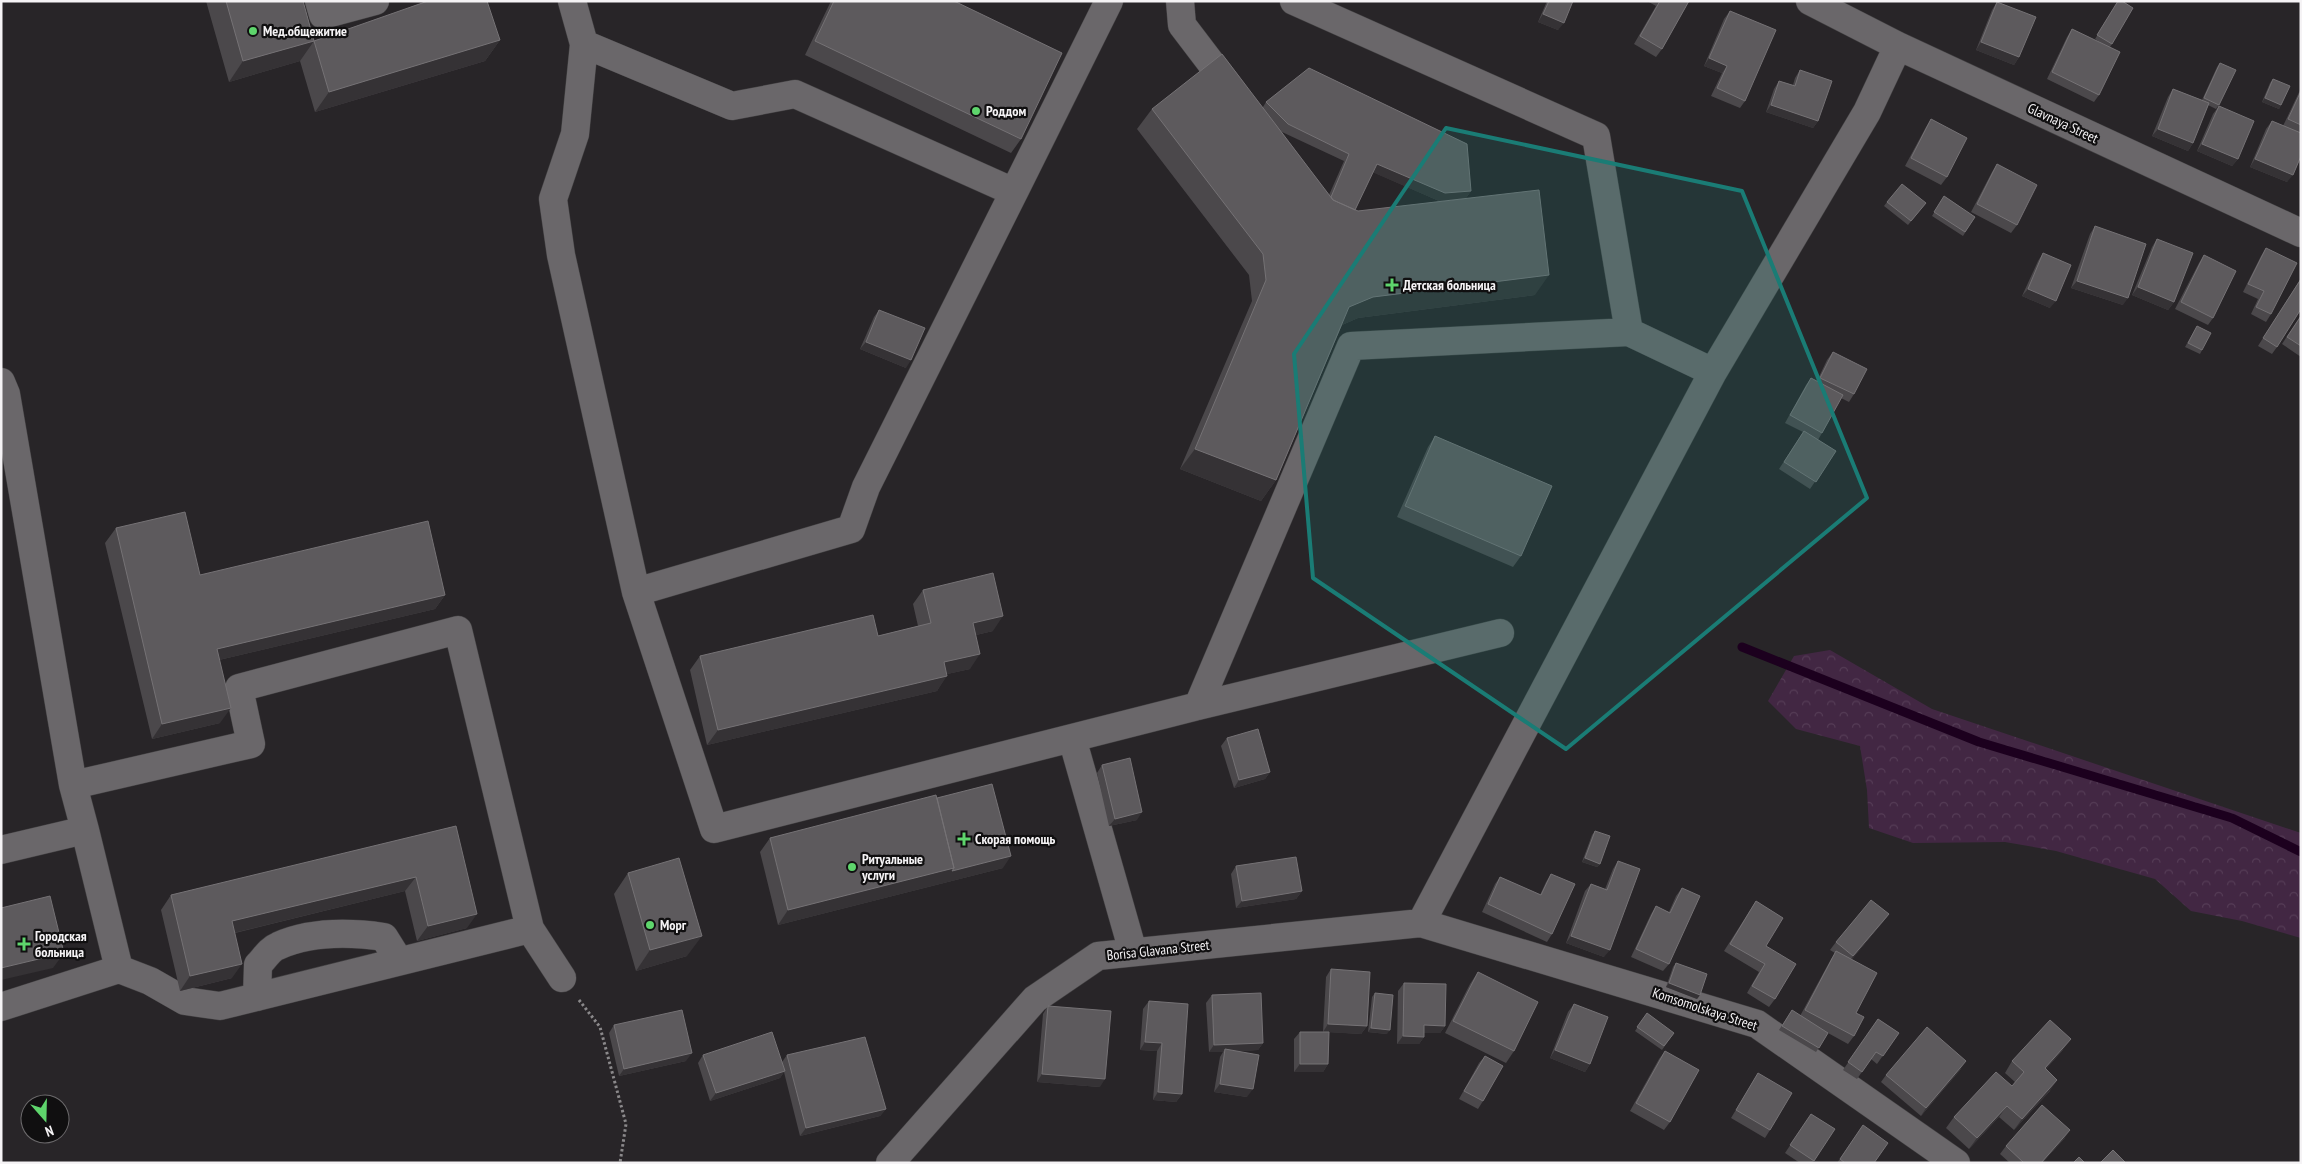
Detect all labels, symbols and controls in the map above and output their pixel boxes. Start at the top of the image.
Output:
place label: Мед.общежитие [263,22,347,40]
marker: Мед.общежитие [247,25,259,37]
street label: Glavnaya Street [2025,99,2101,147]
place label: Роддом [986,102,1026,120]
marker: Роддом [970,105,982,117]
place label: Детская больница [1403,276,1496,294]
marker: Детская больница [1385,278,1399,292]
place label: Скорая помощь [975,830,1056,848]
marker: Скорая помощь [957,832,971,846]
place label: Ритуальные услуги [861,850,923,884]
marker: Ритуальные услуги [846,861,858,873]
place label: Морг [660,916,687,934]
marker: Морг [644,919,656,931]
place label: Городская больница [35,927,87,961]
street label: Borisa Glavana Street [1106,936,1210,964]
marker: Городская больница [17,937,31,951]
street label: Komsomolskaya Street [1650,984,1760,1034]
north arrow [20,1094,70,1144]
text: N [43,1121,56,1141]

